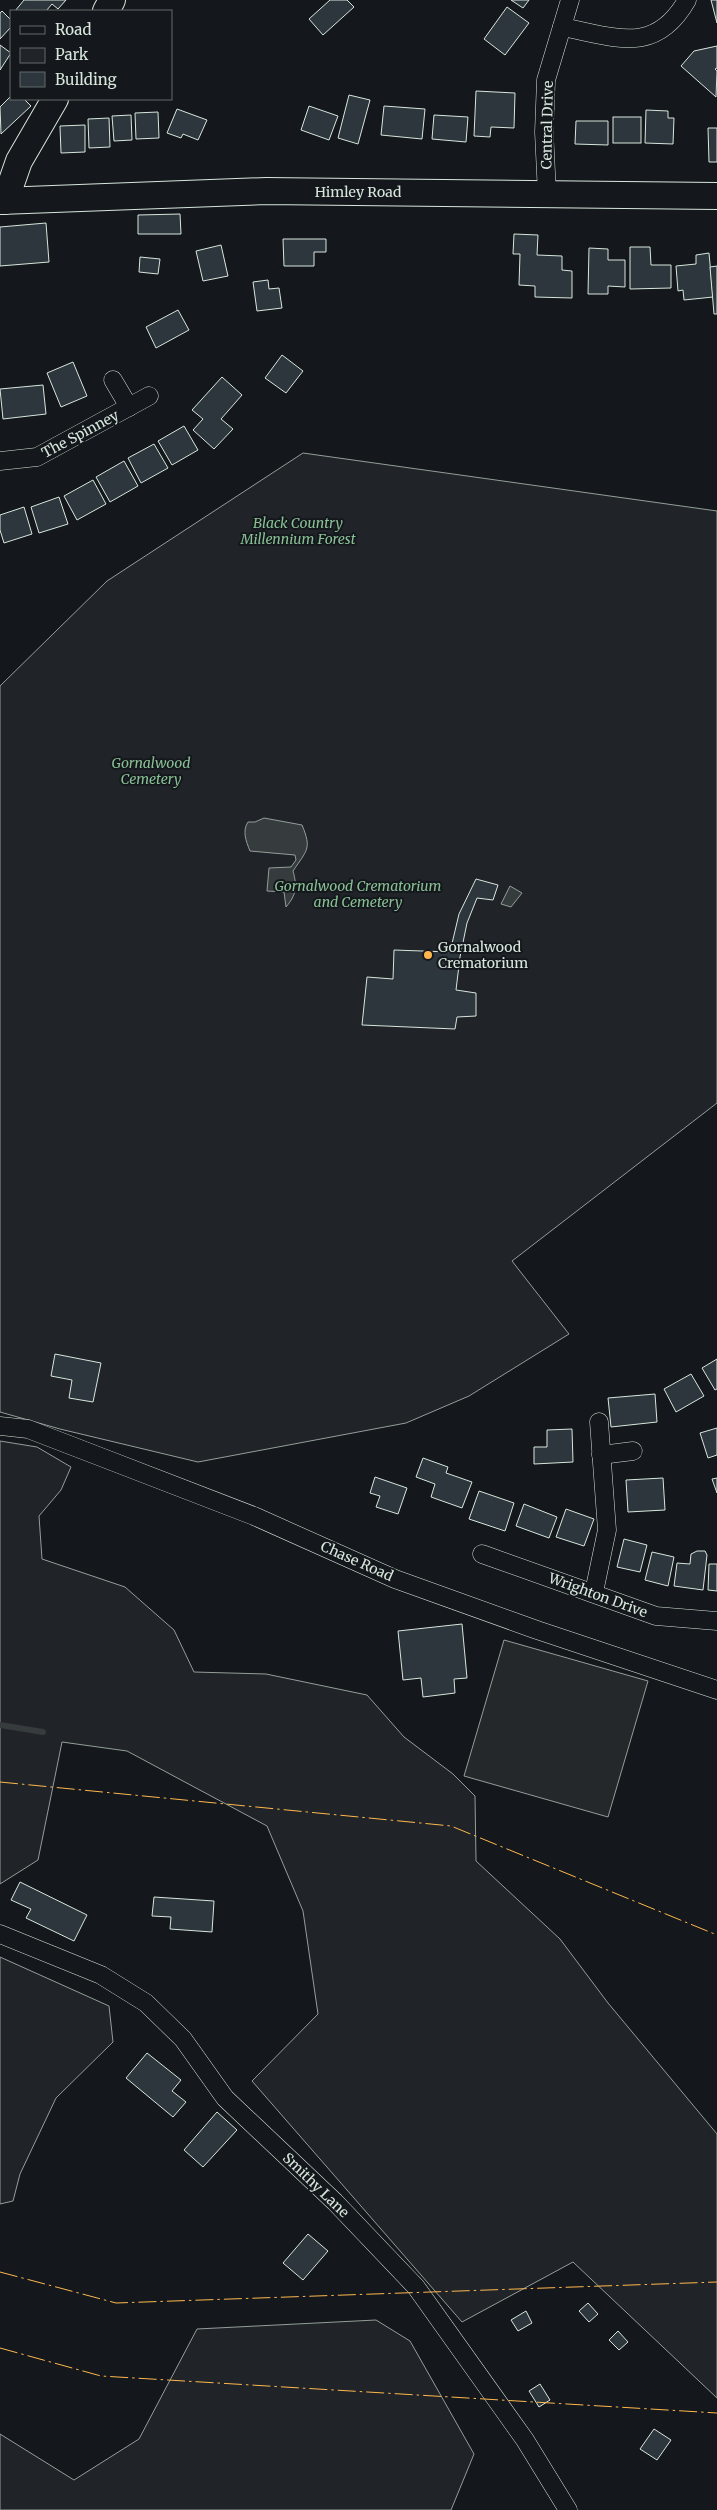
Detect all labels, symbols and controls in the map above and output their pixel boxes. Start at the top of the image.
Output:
legend [10,10,172,100]
text: Road [55,20,91,39]
text: Park [55,45,89,64]
text: Building [55,70,117,89]
street label: Central Drive [537,81,557,169]
street label: Himley Road [315,183,402,201]
street label: The Spinney [38,406,122,462]
park label: Black Country Millennium Forest [239,514,356,548]
park label: Gornalwood Cemetery [112,754,190,788]
park label: Gornalwood Crematorium and Cemetery [275,877,442,911]
place label: Gornalwood Crematorium [438,938,528,972]
marker: Gornalwood Crematorium [422,949,434,961]
street label: Chase Road [318,1537,397,1585]
street label: Wrighton Drive [545,1568,650,1621]
street label: Smithy Lane [279,2149,353,2221]

